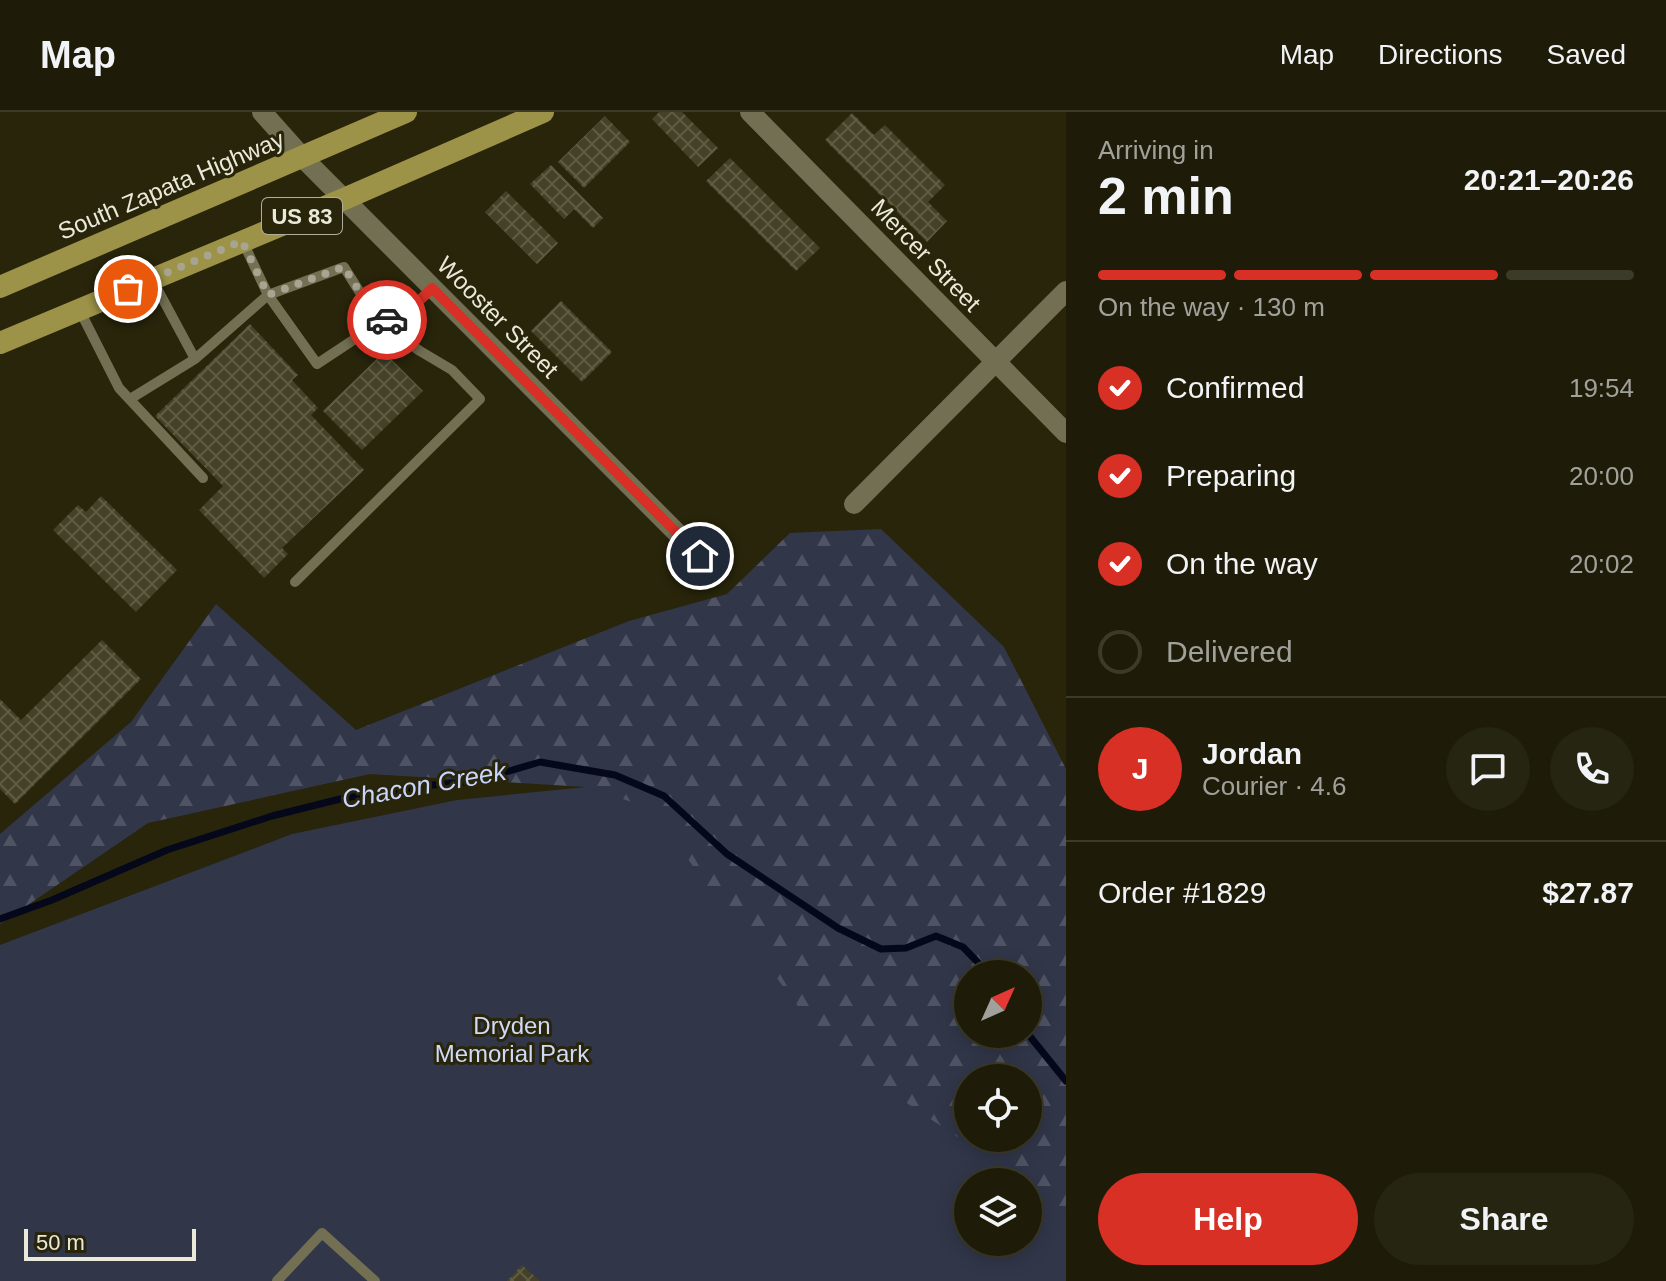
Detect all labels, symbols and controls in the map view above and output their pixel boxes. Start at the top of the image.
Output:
text: Map [40,34,116,76]
text: Map [1280,39,1334,70]
text: Directions [1378,39,1503,70]
text: Saved [1547,39,1626,70]
street label: South Zapata Highway [54,125,288,245]
text: Arriving in [1098,135,1214,165]
text: 20:21–20:26 [1464,163,1634,196]
text: 2 min [1098,167,1234,225]
street label: Mercer Street [866,193,986,317]
road number: US 83 [262,198,342,234]
street label: Wooster Street [432,251,564,383]
pin [94,255,162,323]
icon: bag [106,267,150,311]
courier [347,280,427,360]
text: On the way · 130 m [1098,292,1325,322]
icon: car [365,298,409,342]
icon: check [1098,366,1142,410]
text: Confirmed [1166,371,1304,404]
text: 19:54 [1569,373,1634,403]
icon: check [1098,454,1142,498]
text: Preparing [1166,459,1296,492]
text: 20:00 [1569,461,1634,491]
pin [666,522,734,590]
icon: home [678,534,722,578]
icon: check [1098,542,1142,586]
text: On the way [1166,547,1318,580]
text: 20:02 [1569,549,1634,579]
text: Delivered [1166,635,1293,668]
button: chat [1446,727,1530,811]
button: phone [1550,727,1634,811]
text: Jordan [1202,737,1302,770]
text: J [1132,752,1148,785]
water label: Chacon Creek [340,755,510,814]
text: Courier · 4.6 [1202,771,1347,801]
text: Order #1829 [1098,876,1266,909]
text: $27.87 [1542,876,1634,909]
north arrow [954,960,1042,1048]
map controls [954,960,1042,1256]
park label: Dryden Memorial Park [435,1012,590,1067]
button: locate [954,1064,1042,1152]
button: layers [954,1168,1042,1256]
button: Help [1098,1173,1358,1265]
button: Share [1374,1173,1634,1265]
scale bar [24,1225,196,1261]
text: 50 m [36,1230,85,1255]

